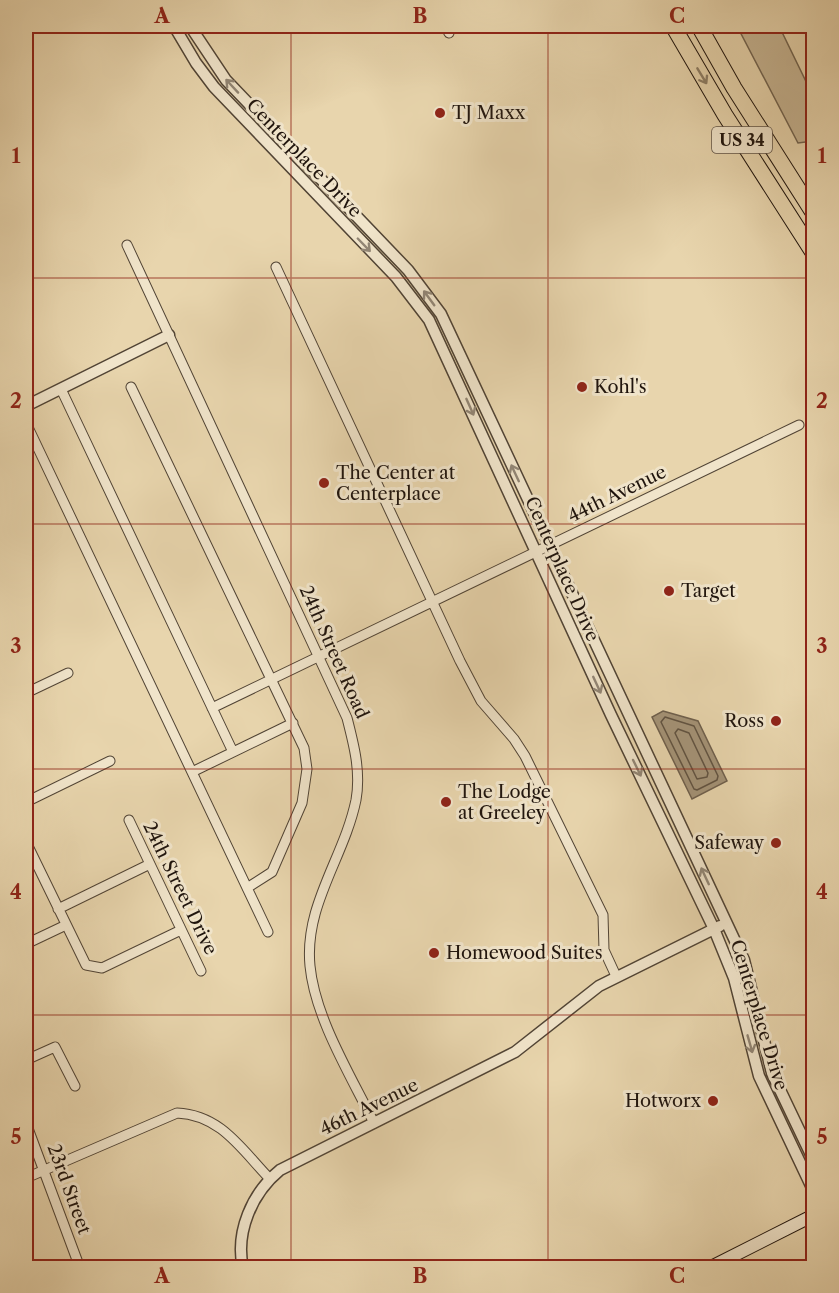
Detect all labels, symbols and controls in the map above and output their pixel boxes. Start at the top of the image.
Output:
text: A [153,4,170,28]
text: B [413,4,428,28]
text: C [669,4,685,28]
one-way arrow [697,67,709,84]
one-way arrow [225,79,239,94]
street label: Centerplace Drive [242,94,366,222]
place label: TJ Maxx [452,102,526,124]
marker: TJ Maxx [433,106,447,120]
road number: US 34 [712,127,772,153]
text: 1 [12,144,21,168]
text: 1 [818,144,827,168]
one-way arrow [357,237,372,252]
one-way arrow [422,290,435,306]
place label: Kohl's [594,376,647,398]
marker: Kohl's [575,380,589,394]
text: 2 [10,389,22,413]
text: 2 [816,389,828,413]
one-way arrow [465,398,477,416]
street label: 44th Avenue [564,461,670,527]
place label: The Center at Centerplace [336,462,456,505]
one-way arrow [509,465,521,483]
marker: The Center at Centerplace [317,476,331,490]
street label: Centerplace Drive [520,493,604,645]
place label: Target [681,580,736,602]
street label: 24th Street Road [295,582,373,722]
marker: Target [662,584,676,598]
text: 3 [10,634,22,658]
text: 3 [816,634,828,658]
one-way arrow [592,676,604,694]
place label: Ross [724,710,764,732]
marker: Ross [769,714,783,728]
one-way arrow [632,758,644,776]
place label: The Lodge at Greeley [458,781,551,824]
marker: The Lodge at Greeley [439,795,453,809]
street label: 24th Street Drive [138,818,222,958]
place label: Safeway [694,832,765,854]
marker: Safeway [769,836,783,850]
one-way arrow [698,867,710,885]
text: 4 [10,880,22,904]
text: 4 [816,880,828,904]
street label: Centerplace Drive [726,937,792,1093]
place label: Homewood Suites [446,942,602,964]
marker: Homewood Suites [427,946,441,960]
one-way arrow [745,1034,756,1053]
street label: 46th Avenue [316,1074,422,1140]
place label: Hotworx [625,1090,701,1112]
marker: Hotworx [706,1094,720,1108]
text: 5 [10,1125,22,1149]
text: 5 [816,1125,828,1149]
street label: 23rd Street [43,1141,96,1238]
text: A [153,1264,170,1288]
text: B [413,1264,428,1288]
text: C [669,1264,685,1288]

